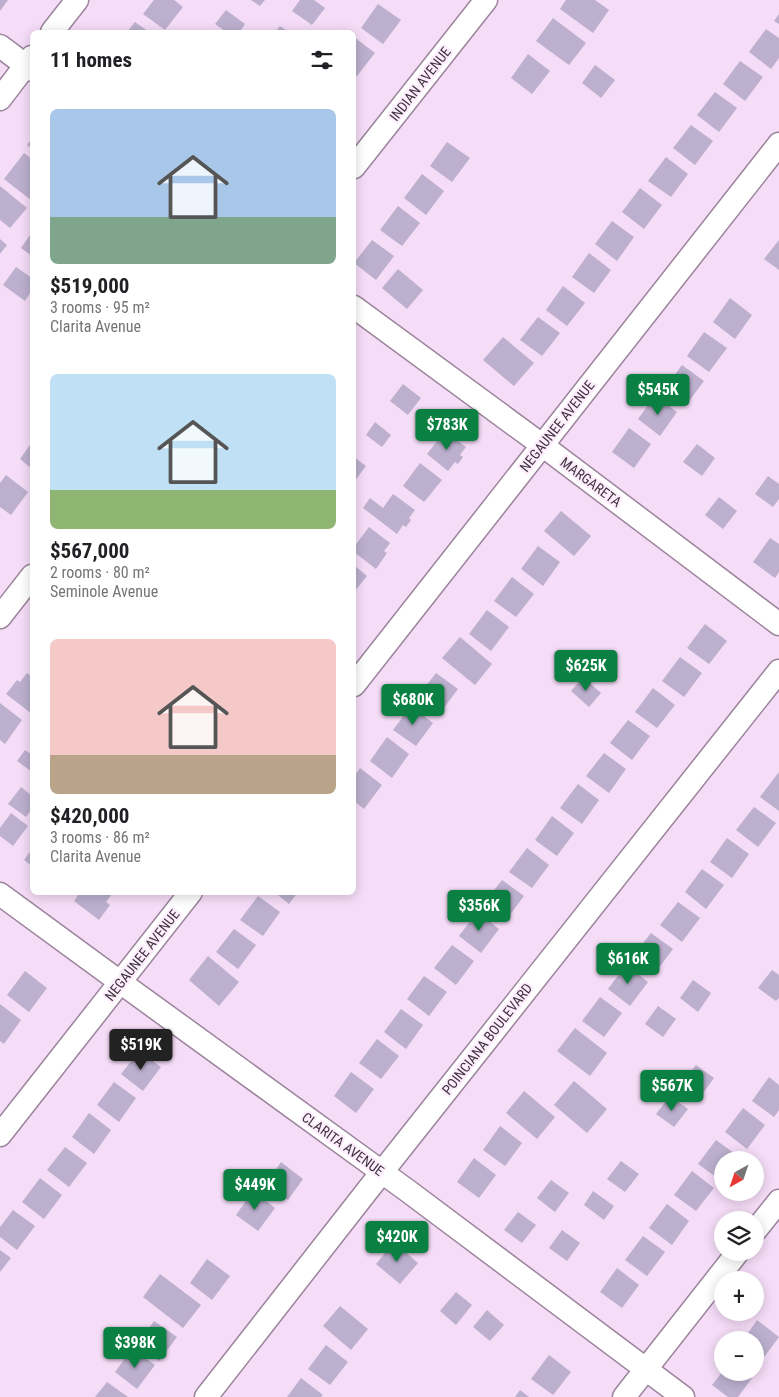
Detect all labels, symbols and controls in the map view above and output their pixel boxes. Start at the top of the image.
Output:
street label: INDIAN AVENUE [386,44,454,124]
icon: filters [308,46,336,74]
text: 11 homes [50,48,132,72]
icon: home [148,142,238,232]
text: $519,000 [50,274,129,298]
text: 3 rooms · 95 m² [50,298,150,317]
text: Clarita Avenue [50,317,141,336]
pin: $545K [623,374,693,416]
street label: NEGAUNEE AVENUE [516,377,598,475]
text: $545K [637,380,679,399]
icon: home [148,407,238,497]
pin: $783K [412,408,482,451]
text: $783K [426,415,468,434]
street label: MARGARETA [557,454,625,510]
text: $567,000 [50,539,129,563]
text: 2 rooms · 80 m² [50,563,150,582]
text: Seminole Avenue [50,582,158,601]
pin: $625K [551,650,621,692]
text: $625K [565,656,607,675]
icon: home [148,672,238,762]
pin: $680K [378,684,448,726]
text: $680K [392,690,434,709]
text: $420,000 [50,804,129,828]
text: 3 rooms · 86 m² [50,828,150,847]
text: Clarita Avenue [50,847,141,866]
pin: $356K [444,890,514,932]
text: $356K [458,896,500,915]
street label: NEGAUNEE AVENUE [101,906,183,1004]
pin: $616K [593,942,663,985]
text: $616K [607,949,649,968]
street label: POINCIANA BOULEVARD [439,980,535,1098]
pin: $519K [106,1028,176,1071]
text: $519K [120,1035,162,1054]
pin: $567K [637,1070,707,1112]
text: $567K [651,1076,693,1095]
street label: CLARITA AVENUE [299,1109,387,1179]
north arrow [714,1151,764,1201]
map controls [714,1151,764,1381]
pin: $449K [220,1168,290,1211]
text: $449K [234,1175,276,1194]
button: layers [714,1211,764,1261]
pin: $420K [362,1220,432,1263]
text: $420K [376,1227,418,1246]
button: + [714,1271,764,1321]
pin: $398K [100,1326,170,1369]
button: − [714,1331,764,1381]
text: $398K [114,1333,156,1352]

